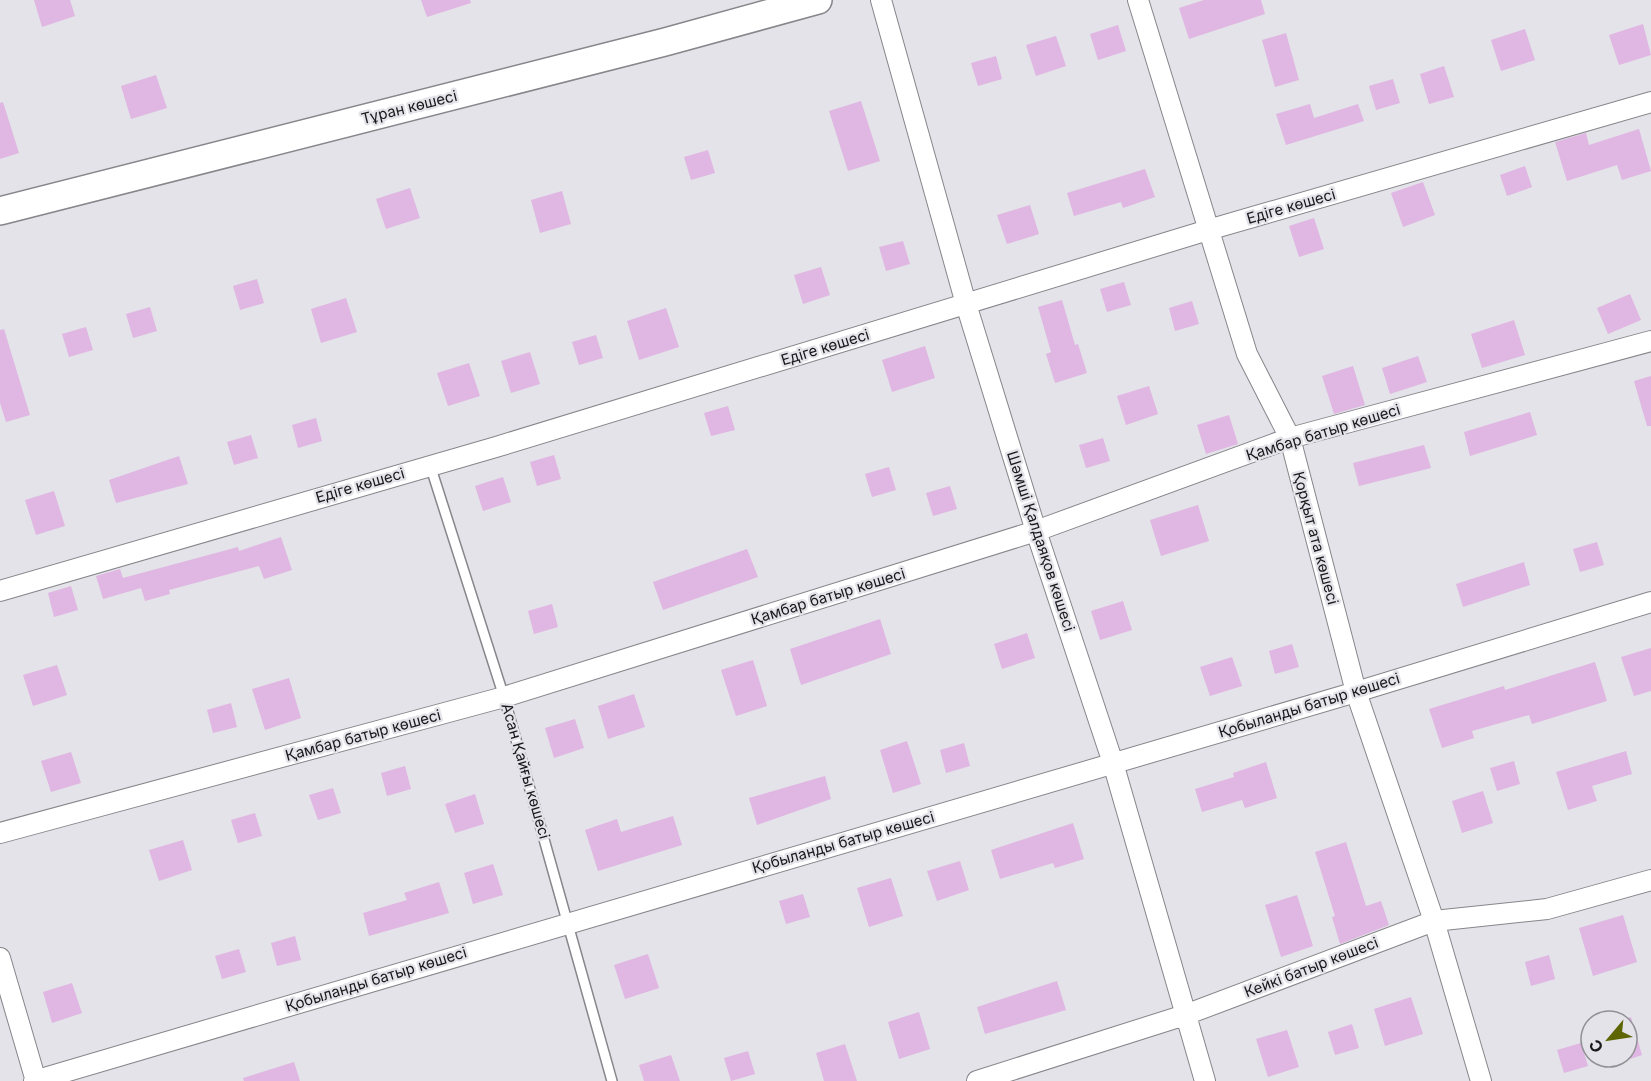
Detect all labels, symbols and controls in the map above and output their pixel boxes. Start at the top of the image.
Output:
street label: Тұран көшесі [359,86,459,128]
street label: Едіге көшесі [1244,184,1338,228]
street label: Едіге көшесі [779,325,871,369]
street label: Қамбар батыр көшесі [1244,399,1402,465]
street label: Шәмші Қалдаяқов көшесі [1003,448,1079,634]
street label: Едіге көшесі [313,463,407,507]
street label: Қорқыт ата көшесі [1289,469,1343,607]
street label: Қамбар батыр көшесі [749,563,907,629]
street label: Қобыланды батыр көшесі [1216,668,1402,742]
street label: Асан Қайғы көшесі [497,701,555,841]
street label: Қамбар батыр көшесі [283,705,443,765]
street label: Қобыланды батыр көшесі [750,807,936,877]
street label: Кейкі батыр көшесі [1241,933,1381,1001]
street label: Қобыланды батыр көшесі [283,942,469,1016]
north arrow [1579,1009,1639,1069]
text: С [1584,1036,1607,1056]

